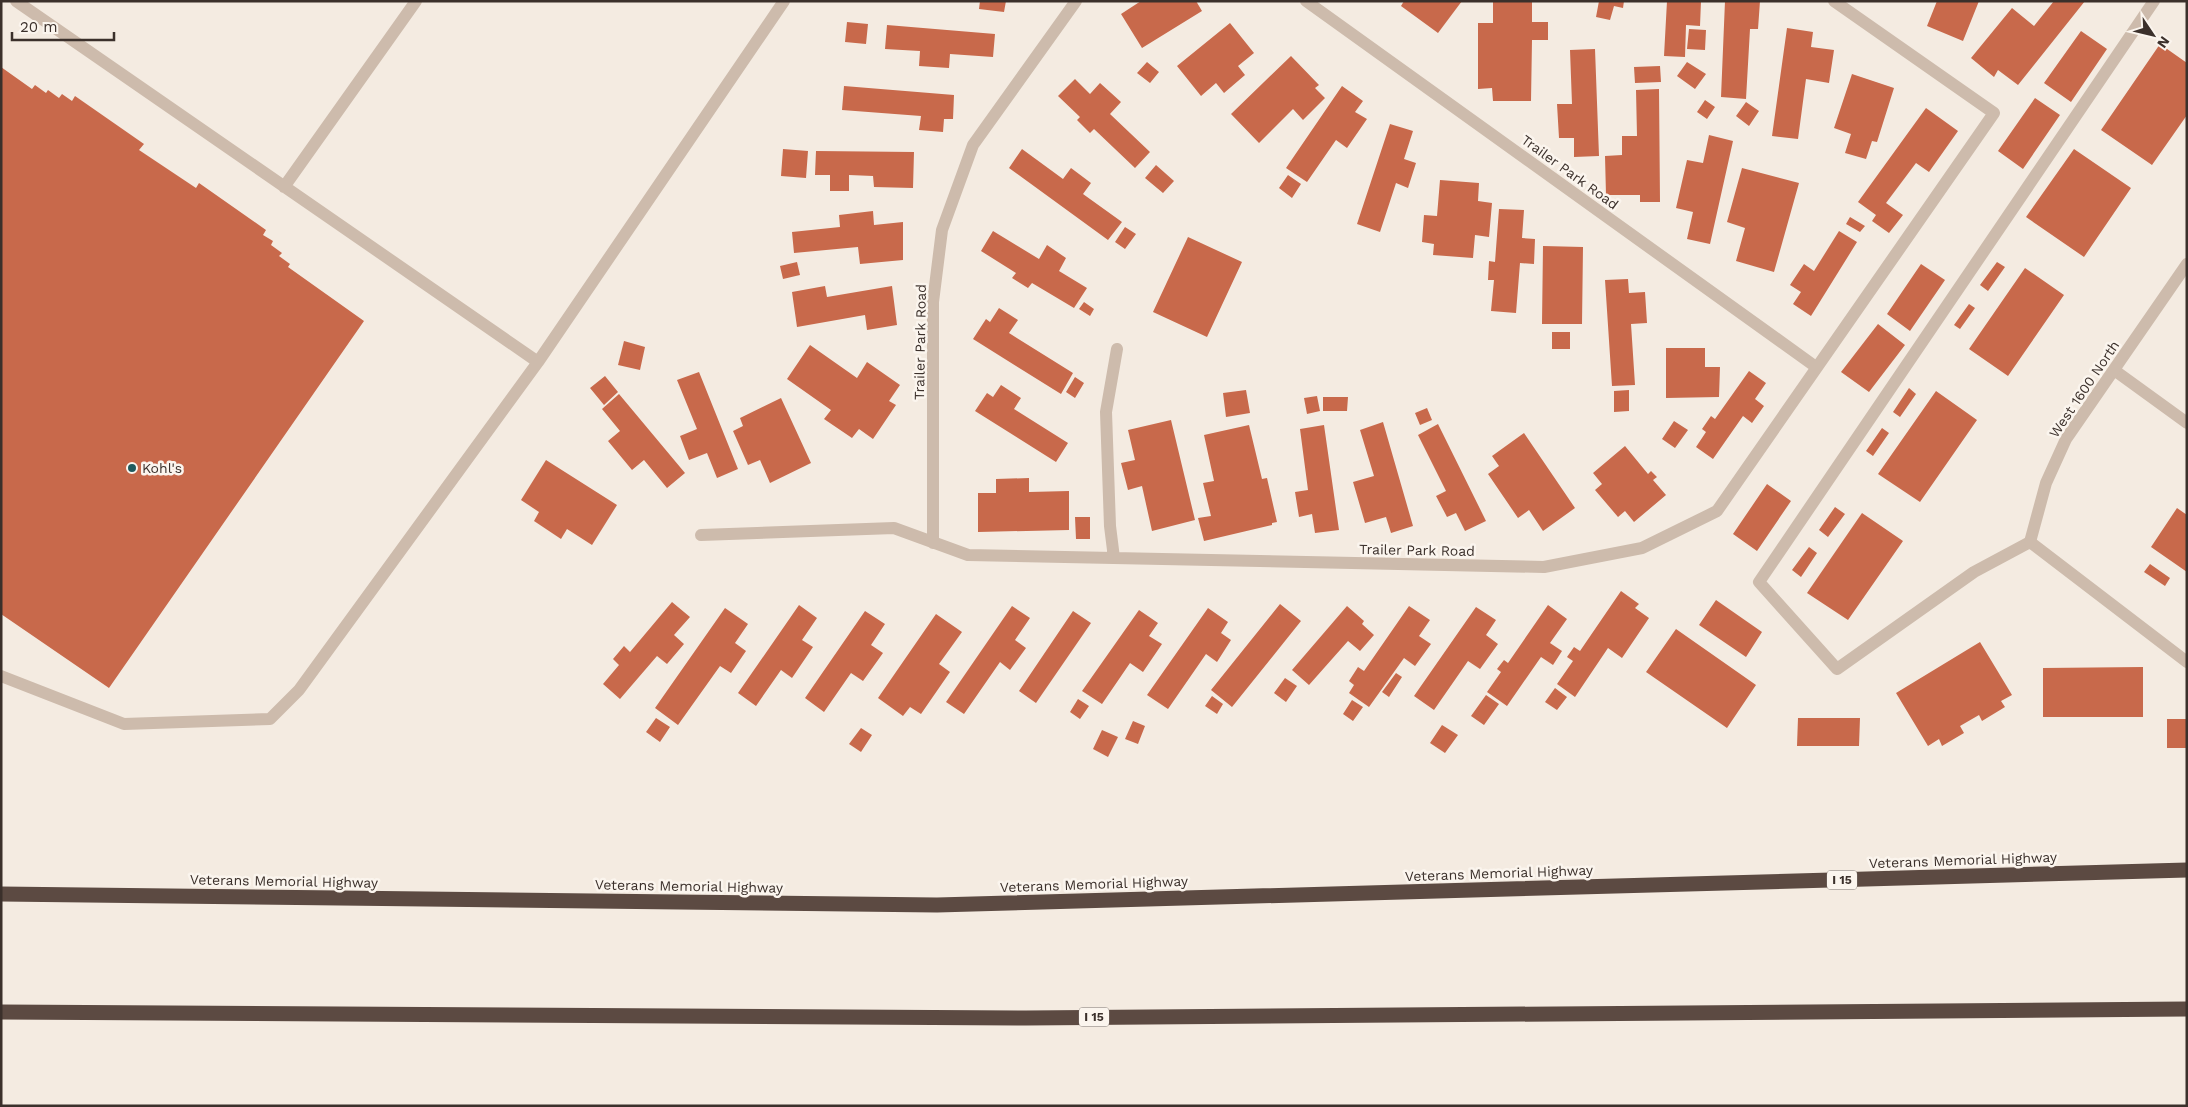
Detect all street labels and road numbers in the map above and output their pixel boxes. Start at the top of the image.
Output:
street label: Trailer Park Road [1518,131,1622,213]
street label: Trailer Park Road [911,284,929,400]
street label: West 1600 North [2046,338,2122,440]
street label: Trailer Park Road [1359,541,1475,559]
street label: Veterans Memorial Highway [1869,849,2058,871]
street label: Veterans Memorial Highway [1405,862,1594,884]
road number: I 15 [1827,870,1857,890]
street label: Veterans Memorial Highway [190,871,379,891]
street label: Veterans Memorial Highway [1000,873,1189,895]
street label: Veterans Memorial Highway [595,876,784,896]
road number: I 15 [1079,1008,1109,1026]

